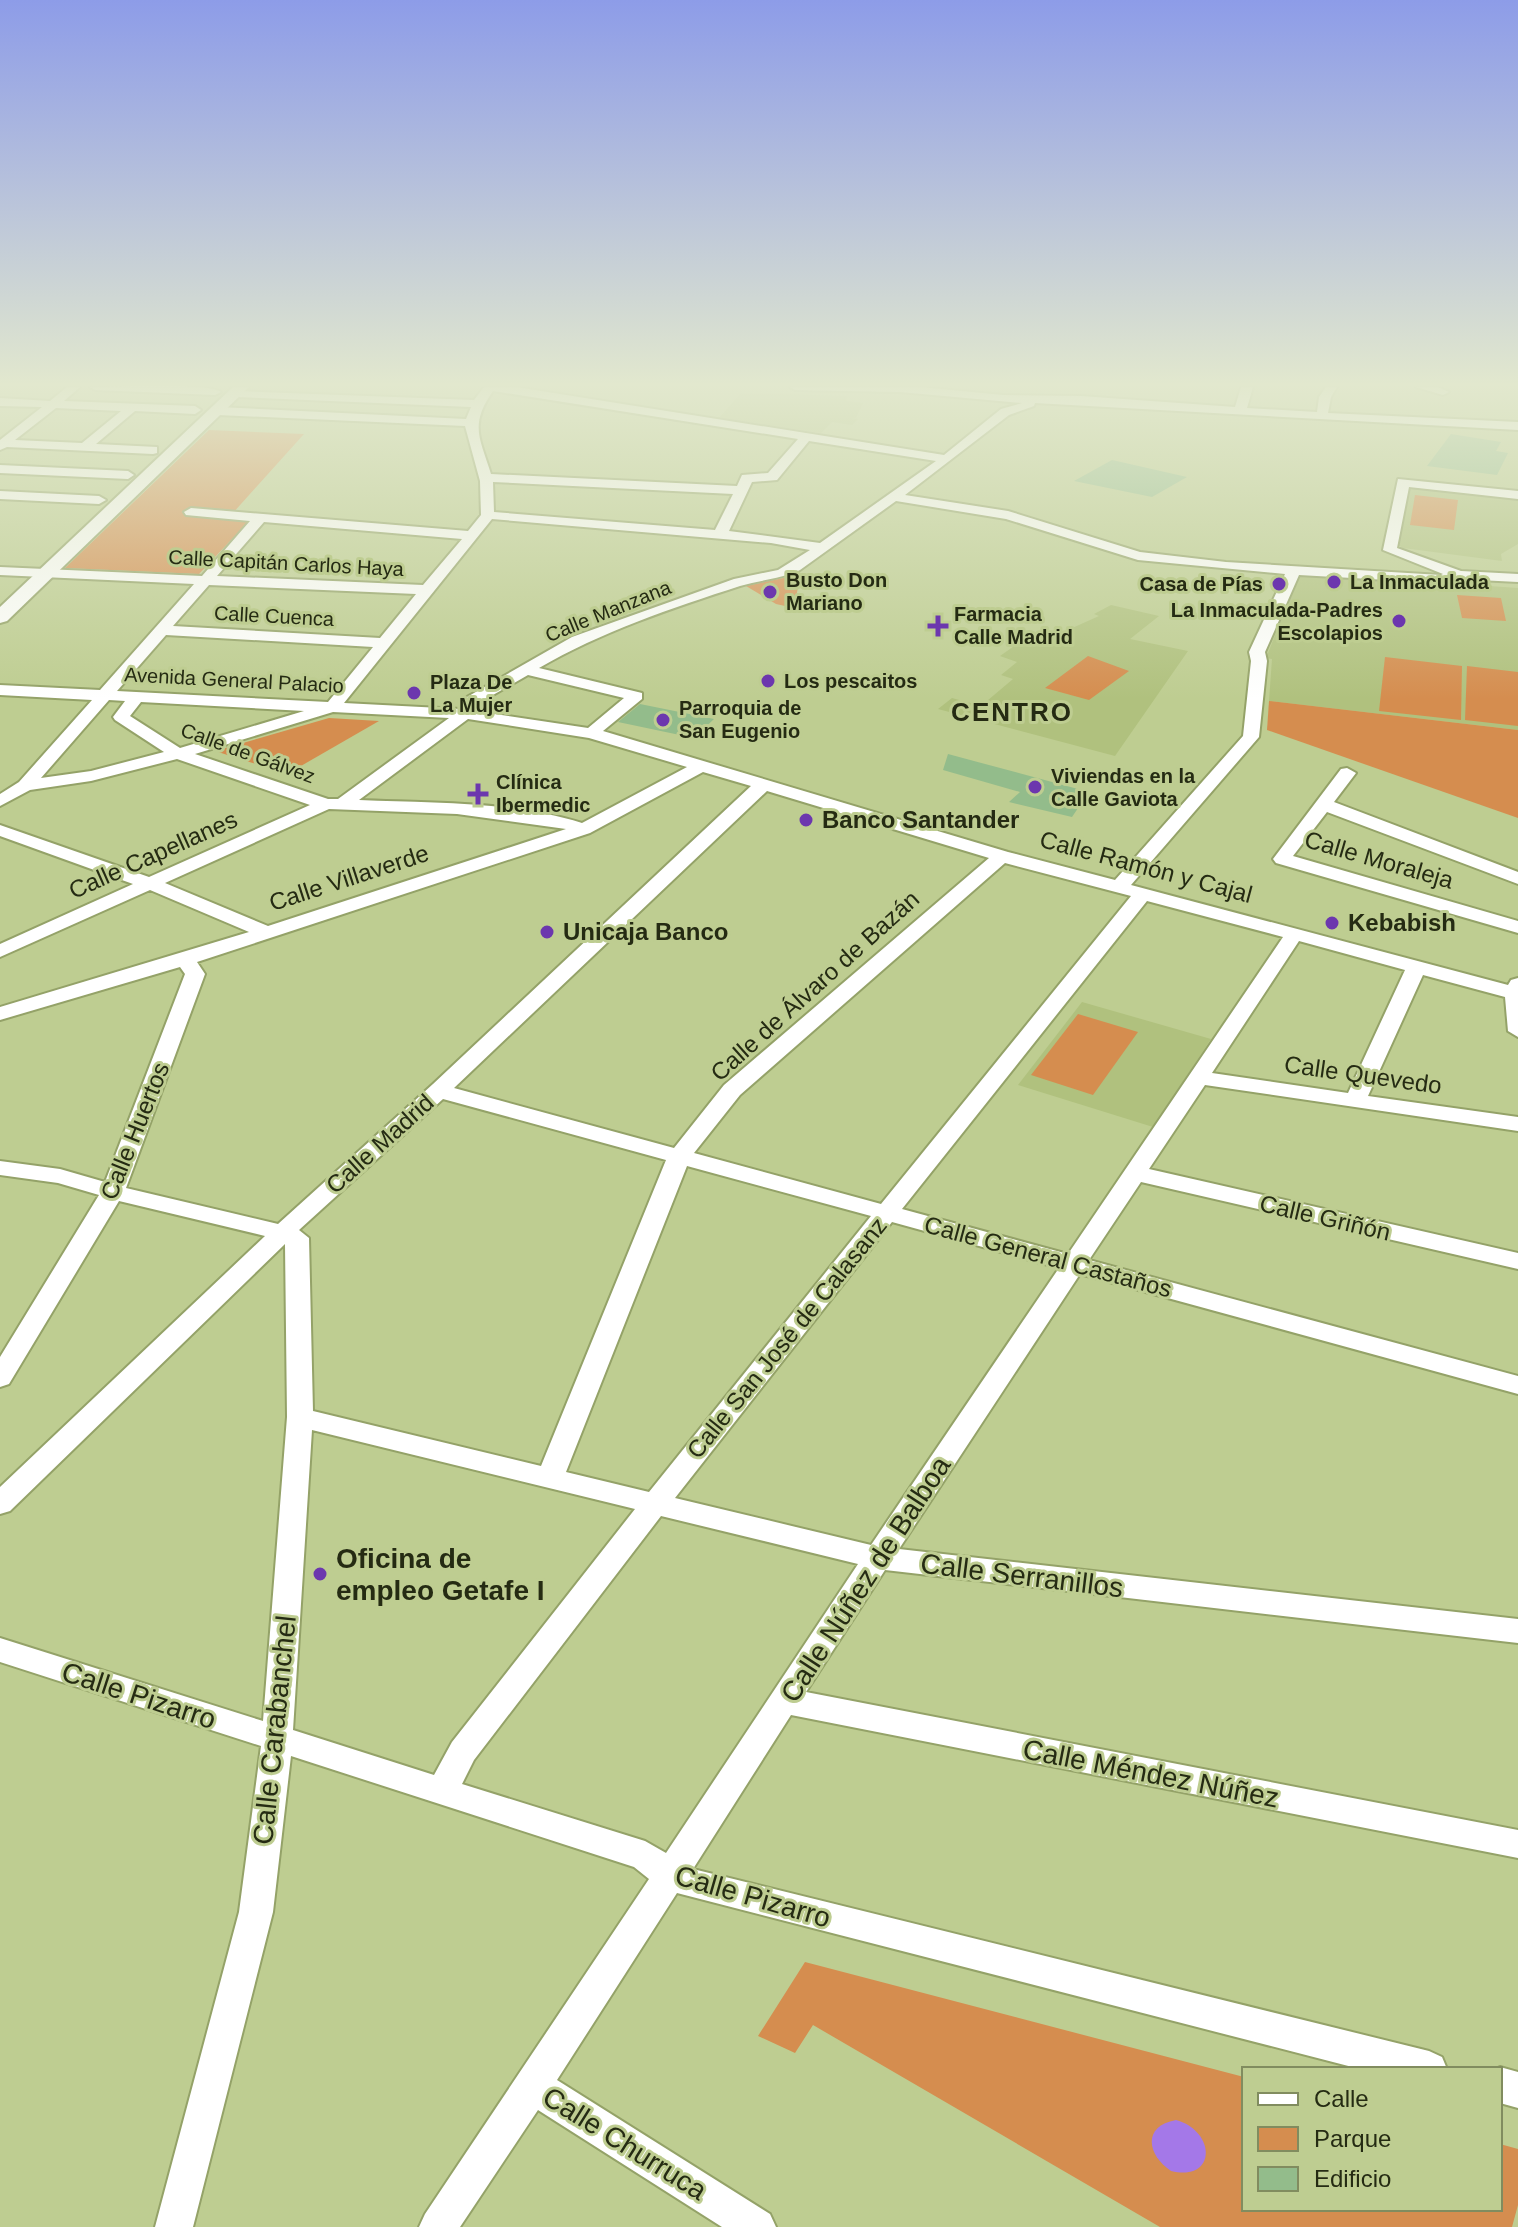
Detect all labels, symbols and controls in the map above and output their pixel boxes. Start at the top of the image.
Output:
street label: Calle Capitán Carlos Haya [168,546,405,580]
place label: Busto Don Mariano [786,569,887,614]
place label: La Inmaculada [1350,571,1490,593]
place label: Casa de Pías [1140,573,1263,595]
marker: La Inmaculada [1325,573,1343,591]
street label: Calle Manzana [542,575,675,646]
marker: Casa de Pías [1270,575,1288,593]
marker: Busto Don Mariano [761,583,779,601]
place label: La Inmaculada-Padres Escolapios [1171,599,1383,644]
street label: Calle Cuenca [213,602,335,630]
place label: Farmacia Calle Madrid [954,603,1073,648]
marker: La Inmaculada-Padres Escolapios [1390,612,1408,630]
marker: Farmacia Calle Madrid [929,617,947,635]
street label: Avenida General Palacio [124,663,344,697]
place label: Los pescaitos [784,670,917,692]
place label: Plaza De La Mujer [430,671,512,716]
marker: Los pescaitos [759,672,777,690]
marker: Plaza De La Mujer [405,684,423,702]
place label: Parroquia de San Eugenio [679,697,801,742]
district label: CENTRO [951,697,1073,727]
marker: Parroquia de San Eugenio [654,711,672,729]
street label: Calle de Gálvez [178,719,318,787]
place label: Viviendas en la Calle Gaviota [1051,765,1196,810]
place label: Clínica Ibermedic [496,771,590,816]
marker: Viviendas en la Calle Gaviota [1026,778,1044,796]
marker: Clínica Ibermedic [467,783,489,805]
street label: Calle Capellanes [64,805,241,904]
place label: Banco Santander [822,806,1019,833]
marker: Banco Santander [797,811,815,829]
street label: Calle Ramón y Cajal [1037,825,1255,908]
street label: Calle Moraleja [1302,825,1457,894]
street label: Calle Villaverde [266,839,432,916]
street label: Calle de Álvaro de Bazán [705,885,924,1086]
place label: Kebabish [1348,909,1456,936]
marker: Kebabish [1323,914,1341,932]
place label: Unicaja Banco [563,918,728,945]
marker: Unicaja Banco [538,923,556,941]
street label: Calle Quevedo [1283,1050,1444,1099]
street label: Calle Huertos [95,1058,174,1203]
street label: Calle Madrid [321,1089,439,1199]
street label: Calle Griñón [1257,1189,1393,1246]
street label: Calle General Castaños [922,1211,1175,1303]
street label: Calle San José de Calasanz [681,1212,892,1463]
street label: Calle Núñez de Balboa [774,1450,957,1708]
place label: Oficina de empleo Getafe I [336,1543,545,1606]
street label: Calle Serranillos [919,1548,1125,1603]
marker: Oficina de empleo Getafe I [311,1565,329,1583]
street label: Calle Carabanchel [247,1614,302,1846]
street label: Calle Pizarro [58,1656,220,1735]
street label: Calle Méndez Núñez [1020,1733,1281,1814]
street label: Calle Pizarro [672,1859,834,1933]
legend [1242,2067,1502,2211]
street label: Calle Churruca [537,2081,712,2206]
text: Calle [1314,2085,1369,2112]
text: Parque [1314,2125,1391,2152]
text: Edificio [1314,2165,1391,2192]

